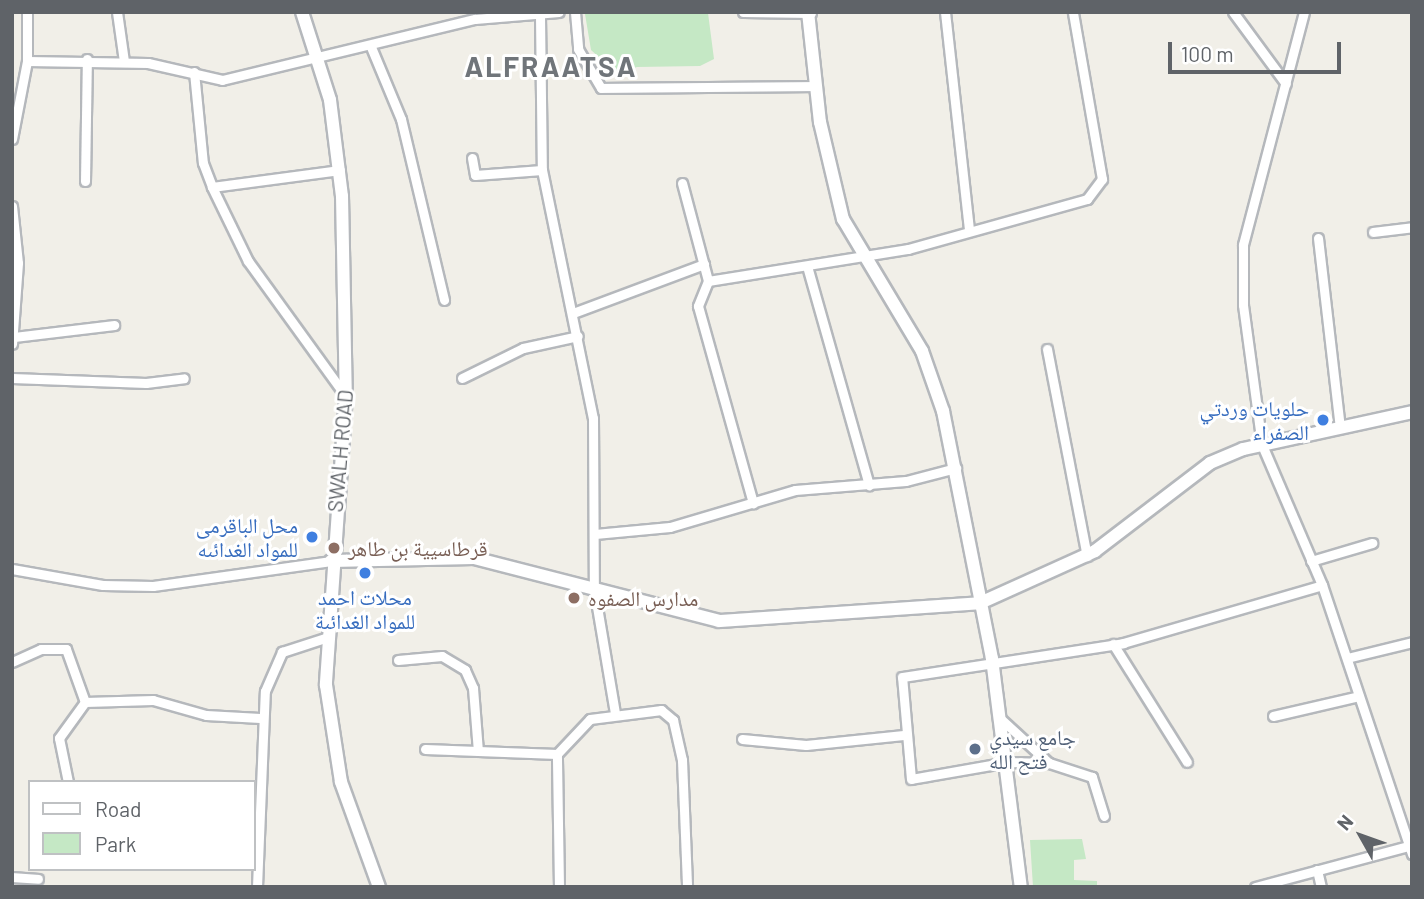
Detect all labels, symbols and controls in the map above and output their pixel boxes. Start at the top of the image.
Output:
scale bar [1172,28,1345,72]
text: 100 m [1181,41,1234,66]
district label: ALFRAATSA [466,49,636,83]
street label: SWALH ROAD [322,389,358,513]
place label: حلويات وردتي الصفراء [1199,395,1309,445]
marker: حلويات وردتي الصفراء [1315,412,1331,428]
place label: محل الباقرمى للمواد الغدائىه [196,512,298,562]
marker: محل الباقرمى للمواد الغدائىه [304,529,320,545]
place label: قرطاسيية بن طاهر [348,535,488,561]
marker: قرطاسيية بن طاهر [326,540,342,556]
marker: محلات احمد للمواد الغدائىة [357,565,373,581]
place label: محلات احمد للمواد الغدائىة [315,584,415,634]
place label: مدارس الصفوه [588,585,698,611]
marker: مدارس الصفوه [566,590,582,606]
place label: جامع سيدي فتح الله [989,724,1076,774]
marker: جامع سيدي فتح الله [967,741,983,757]
legend [28,780,256,871]
text: Road [95,796,141,821]
north arrow [1326,801,1396,871]
text: N [1332,810,1357,834]
text: Park [95,831,136,856]

